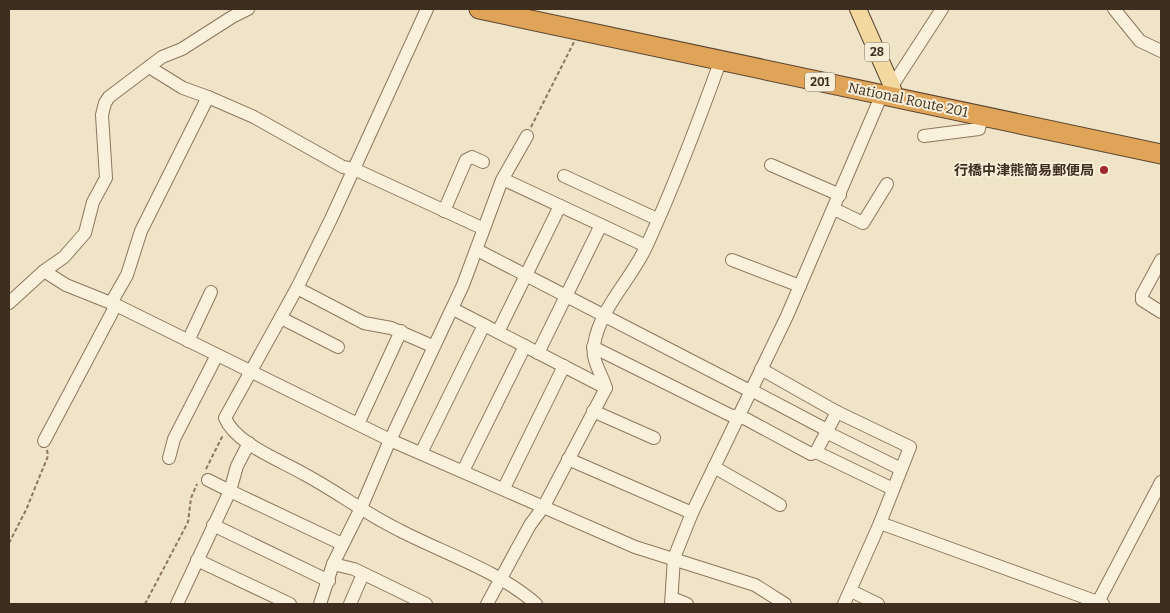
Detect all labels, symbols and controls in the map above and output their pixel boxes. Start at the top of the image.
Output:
road number: 28 [864,42,890,62]
road number: 201 [805,72,835,91]
street label: National Route 201 [846,79,970,121]
place label: 行橋中津熊簡易郵便局 [954,162,1094,179]
marker: 行橋中津熊簡易郵便局 [1098,164,1110,176]

